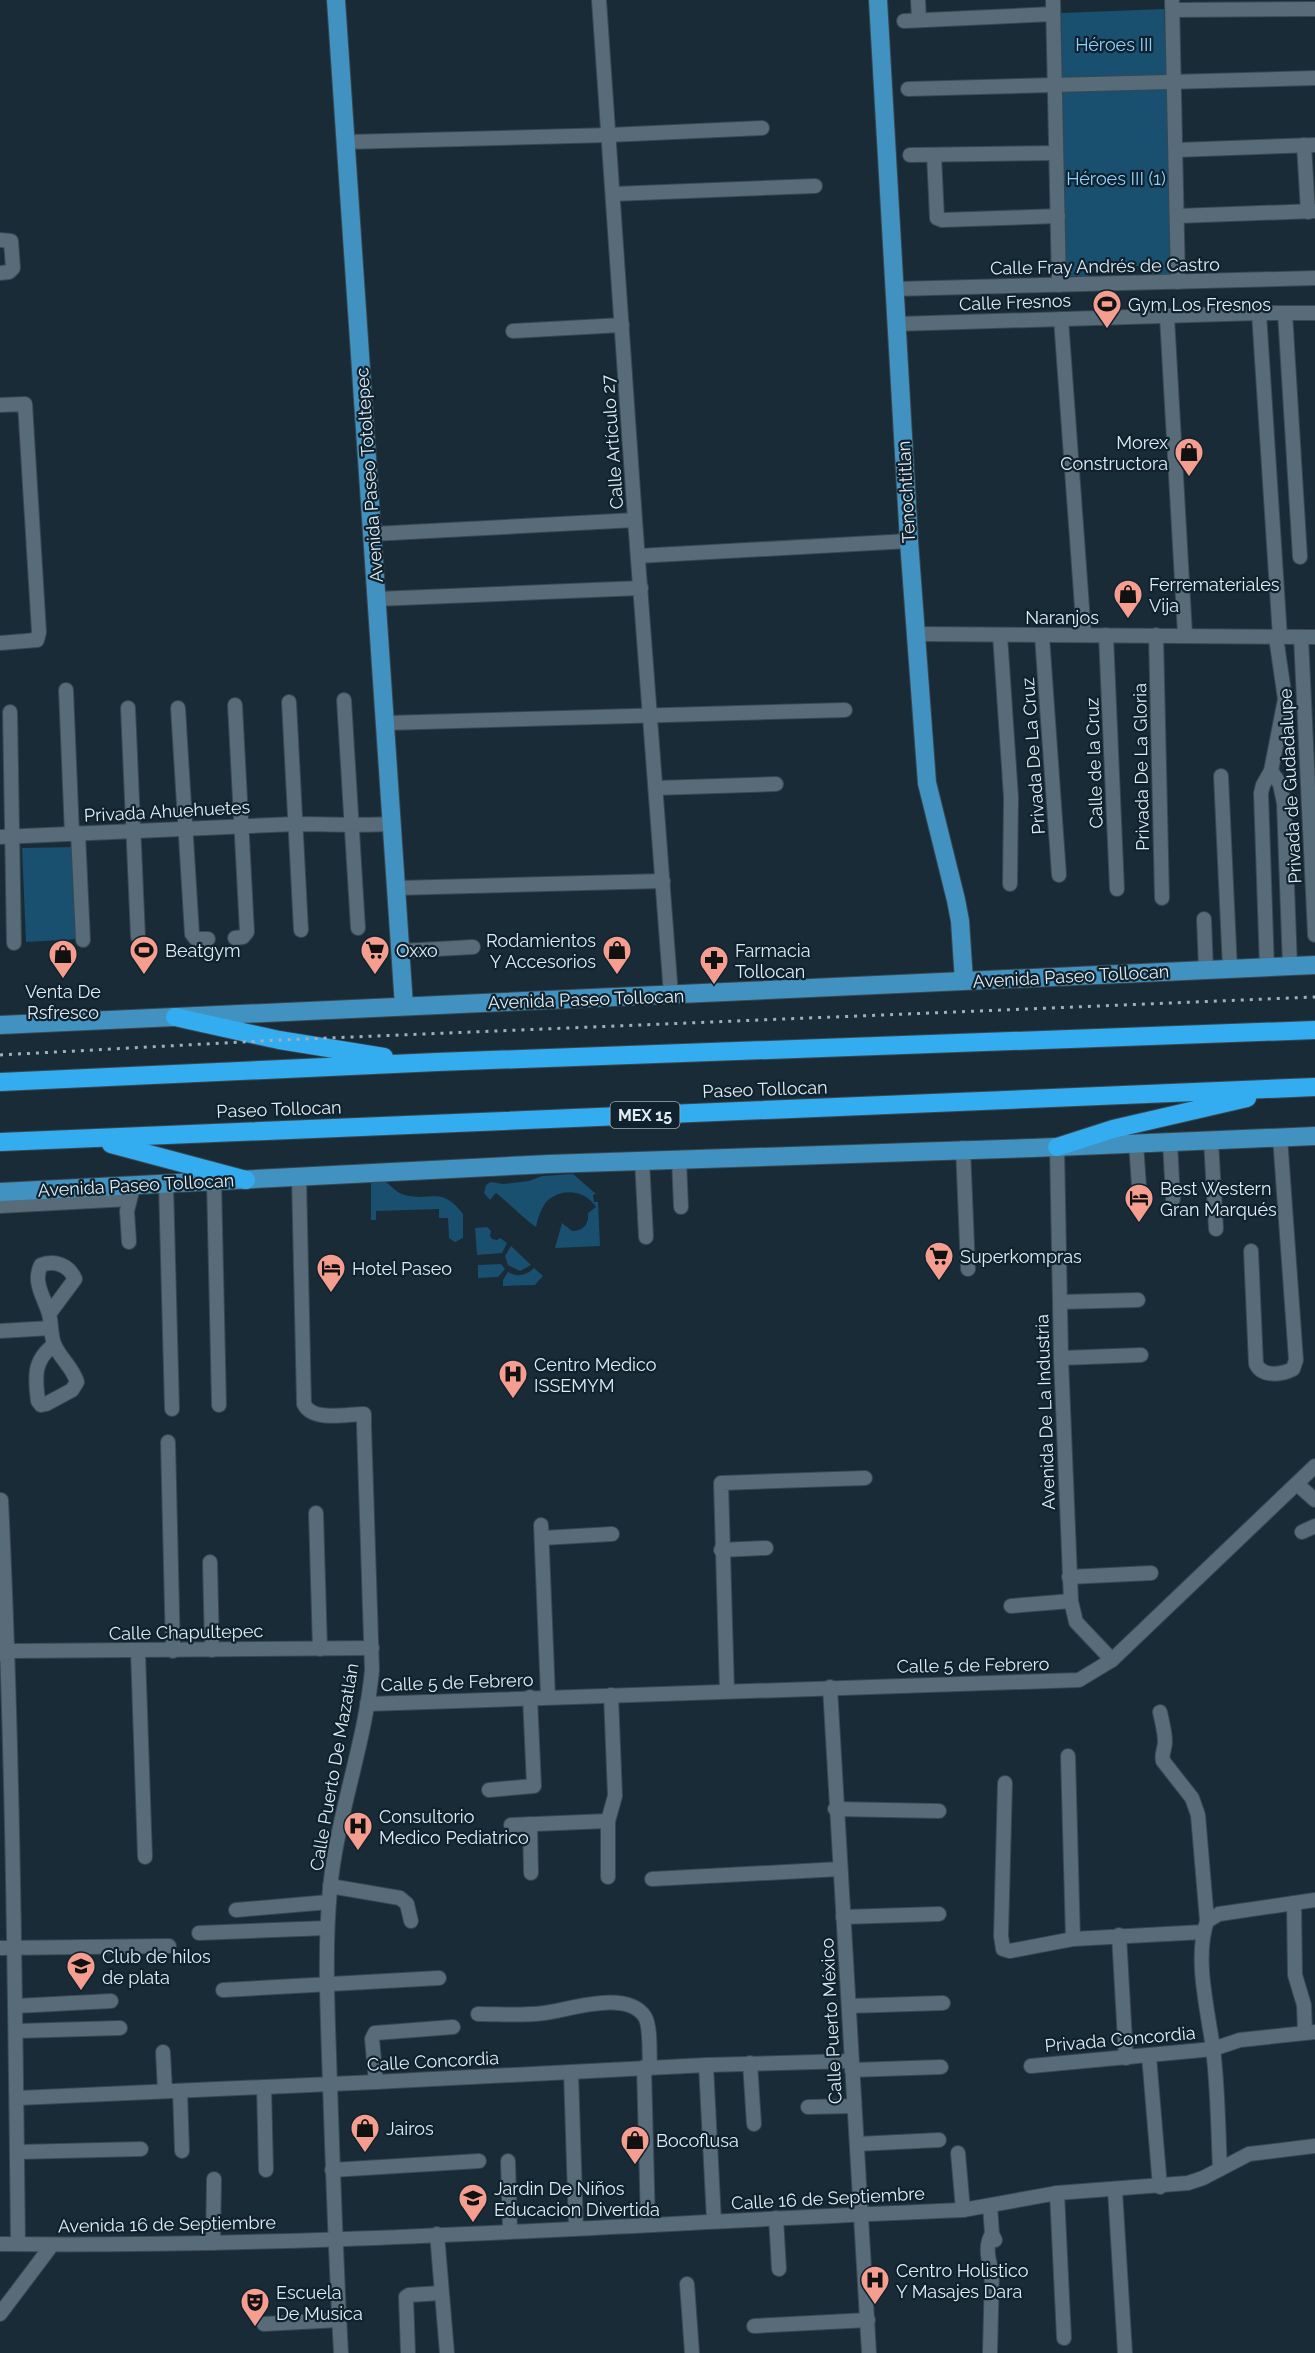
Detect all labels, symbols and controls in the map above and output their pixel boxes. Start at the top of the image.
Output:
park label: Héroes III [1075,34,1153,55]
park label: Héroes III (1) [1066,168,1166,189]
street label: Calle Fray Andrés de Castro [990,253,1220,279]
sports icon: Gym Los Fresnos [1091,288,1123,330]
street label: Calle Fresnos [959,290,1072,314]
place label: Gym Los Fresnos [1128,294,1271,315]
street label: Avenida Paseo Totoltepec [351,367,387,583]
street label: Calle Artículo 27 [597,374,627,510]
place label: Morex Constructora [1060,432,1168,474]
shop icon: Morex Constructora [1173,436,1205,478]
street label: Tenochtitlan [893,440,919,544]
place label: Ferremateriales Vija [1149,574,1280,616]
shop icon: Ferremateriales Vija [1112,578,1144,620]
street label: Naranjos [1025,607,1099,628]
street label: Privada De La Cruz [1017,677,1049,835]
street label: Privada De La Gloria [1129,683,1153,851]
street label: Privada de Gudadalupe [1274,687,1306,884]
street label: Calle de la Cruz [1081,697,1107,829]
street label: Privada Ahuehuetes [83,796,251,826]
place label: Rodamientos Y Accesorios [486,930,596,972]
sports icon: Beatgym [128,934,160,976]
supermarket icon: Oxxo [359,934,391,976]
shop icon: Rodamientos Y Accesorios [601,934,633,976]
shop icon: Venta De Rsfresco [47,938,79,980]
place label: Beatgym [165,940,241,961]
place label: Oxxo [396,940,438,961]
place label: Farmacia Tollocan [735,940,811,982]
pharmacy icon: Farmacia Tollocan [698,944,730,986]
street label: Avenida Paseo Tollocan [972,960,1170,992]
place label: Venta De Rsfresco [25,981,101,1023]
street label: Avenida Paseo Tollocan [487,985,685,1013]
street label: Paseo Tollocan [702,1076,828,1102]
street label: Paseo Tollocan [216,1096,342,1122]
road number: MEX 15 [610,1102,680,1128]
street label: Avenida Paseo Tollocan [37,1169,235,1201]
place label: Best Western Gran Marqués [1160,1178,1277,1220]
hotel icon: Best Western Gran Marqués [1123,1182,1155,1224]
supermarket icon: Superkompras [923,1240,955,1282]
place label: Superkompras [960,1246,1082,1267]
hotel icon: Hotel Paseo [315,1252,347,1294]
place label: Hotel Paseo [352,1258,452,1279]
street label: Avenida De La Industria [1031,1314,1059,1510]
place label: Centro Medico ISSEMYM [534,1354,657,1396]
hospital icon: Centro Medico ISSEMYM [497,1358,529,1400]
street label: Calle Chapultepec [109,1620,264,1644]
street label: Calle 5 de Febrero [896,1653,1050,1677]
street label: Calle Puerto De Mazatlán [305,1662,363,1872]
street label: Calle 5 de Febrero [380,1669,534,1695]
place label: Consultorio Medico Pediatrico [379,1806,529,1848]
hospital icon: Consultorio Medico Pediatrico [342,1810,374,1852]
street label: Calle Puerto México [816,1937,846,2105]
place label: Club de hilos de plata [102,1946,211,1988]
school or university icon: Club de hilos de plata [65,1950,97,1992]
street label: Privada Concordia [1044,2022,1196,2056]
street label: Calle Concordia [366,2047,500,2075]
shop icon: Jairos [349,2112,381,2154]
place label: Jairos [386,2118,434,2139]
shop icon: Bocoflusa [619,2124,651,2166]
place label: Bocoflusa [656,2130,739,2151]
place label: Jardin De Niños Educacion Divertida [494,2178,660,2220]
school or university icon: Jardin De Niños Educacion Divertida [457,2182,489,2224]
street label: Calle 16 de Septiembre [731,2182,926,2214]
street label: Avenida 16 de Septiembre [58,2212,277,2236]
place label: Centro Holistico Y Masajes Dara [896,2260,1029,2302]
hospital icon: Centro Holistico Y Masajes Dara [859,2264,891,2306]
place label: Escuela De Musica [276,2282,363,2324]
theatre icon: Escuela De Musica [239,2286,271,2328]

